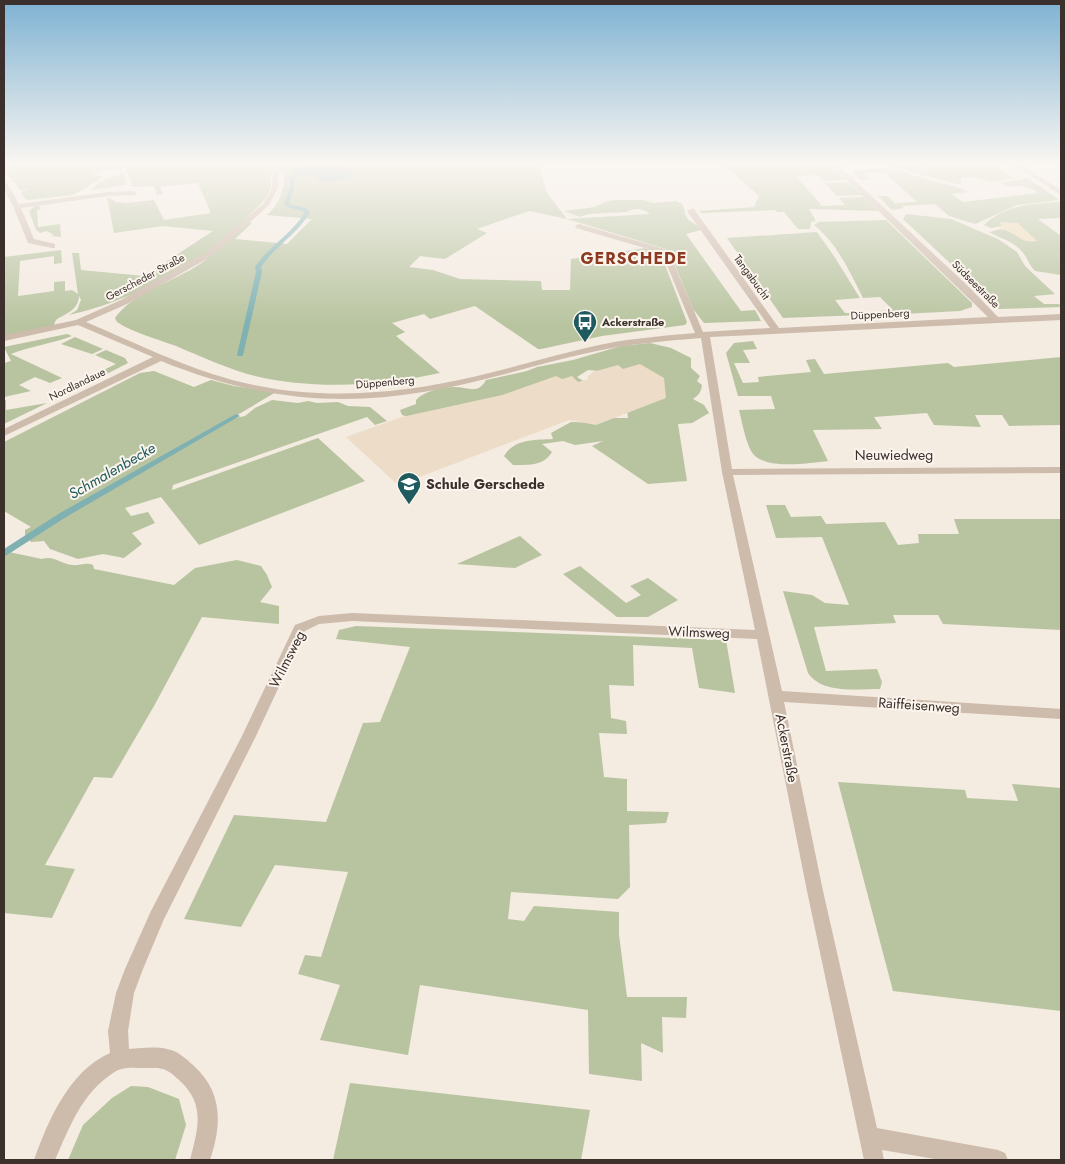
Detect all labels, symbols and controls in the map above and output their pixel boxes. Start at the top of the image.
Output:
district label: GERSCHEDE [581,247,687,270]
street label: Gerscheder Straße [103,249,188,305]
street label: Tangabucht [730,251,774,303]
street label: Südseestraße [948,256,1004,312]
street label: Düppenberg [850,304,910,324]
bus stop icon: Ackerstraße [572,309,598,343]
place label: Ackerstraße [601,314,664,330]
street label: Nordlandaue [46,363,108,405]
street label: Düppenberg [355,371,415,393]
water label: Schmalenbecke [64,437,160,505]
street label: Neuwiedweg [855,445,933,465]
school or university icon: Schule Gerschede [396,471,422,505]
place label: Schule Gerschede [426,474,545,494]
street label: Wilmsweg [668,621,730,643]
street label: Wilmsweg [264,627,310,691]
street label: Raiffeisenweg [878,692,960,718]
street label: Ackerstraße [771,712,803,784]

